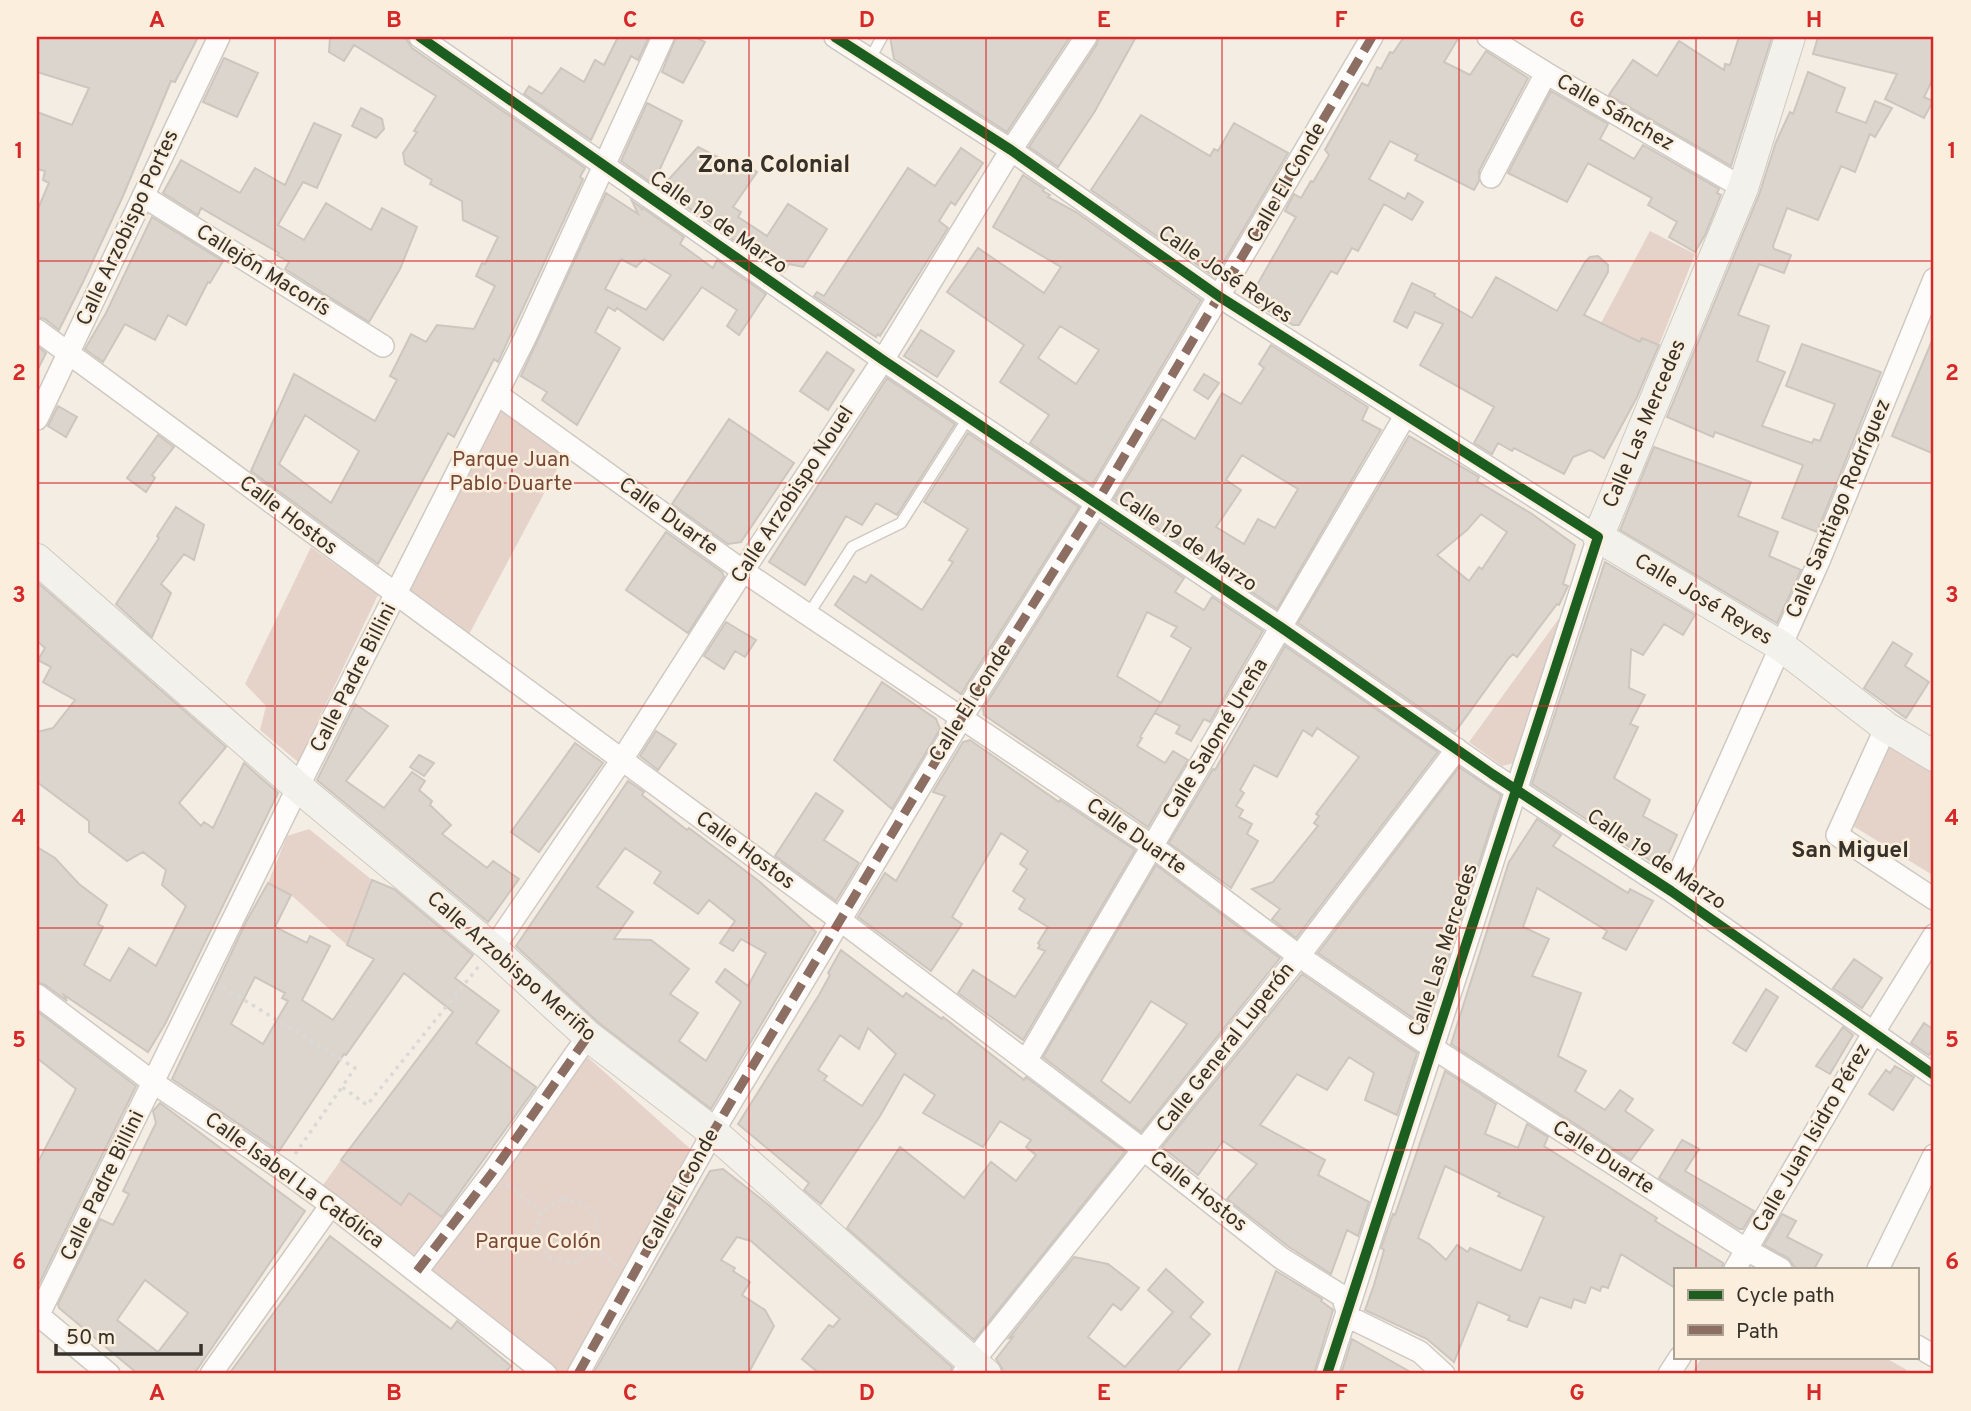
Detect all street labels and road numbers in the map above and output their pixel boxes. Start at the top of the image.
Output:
street label: Calle Sánchez [1551,68,1679,158]
street label: Calle El Conde [1241,118,1333,248]
street label: Calle Arzobispo Portes [71,126,185,330]
street label: Calle 19 de Marzo [644,165,792,281]
street label: Callejón Macorís [191,219,335,323]
street label: Calle José Reyes [1152,220,1298,330]
street label: Calle Las Mercedes [1597,336,1693,512]
street label: Calle Santiago Rodríguez [1780,395,1898,623]
street label: Calle Arzobispo Nouel [725,401,861,589]
street label: Calle Hostos [233,470,343,562]
street label: Calle Duarte [613,472,723,562]
street label: Calle 19 de Marzo [1112,485,1262,599]
street label: Calle José Reyes [1629,548,1777,652]
street label: Calle Padre Billini [305,599,403,757]
street label: Calle El Conde [924,638,1018,768]
street label: Calle Salomé Ureña [1157,653,1275,825]
street label: Calle Duarte [1080,792,1192,882]
street label: Calle 19 de Marzo [1581,803,1731,917]
street label: Calle Hostos [690,806,800,896]
street label: Calle Las Mercedes [1403,860,1485,1040]
street label: Calle Arzobispo Meriño [420,886,602,1048]
street label: Calle General Luperón [1151,957,1301,1139]
street label: Calle Juan Isidro Pérez [1747,1039,1877,1237]
street label: Calle Padre Billini [55,1106,151,1266]
street label: Calle Isabel La Católica [199,1107,389,1255]
street label: Calle Duarte [1547,1115,1659,1201]
street label: Calle El Conde [636,1124,726,1256]
street label: Calle Hostos [1144,1145,1252,1239]

